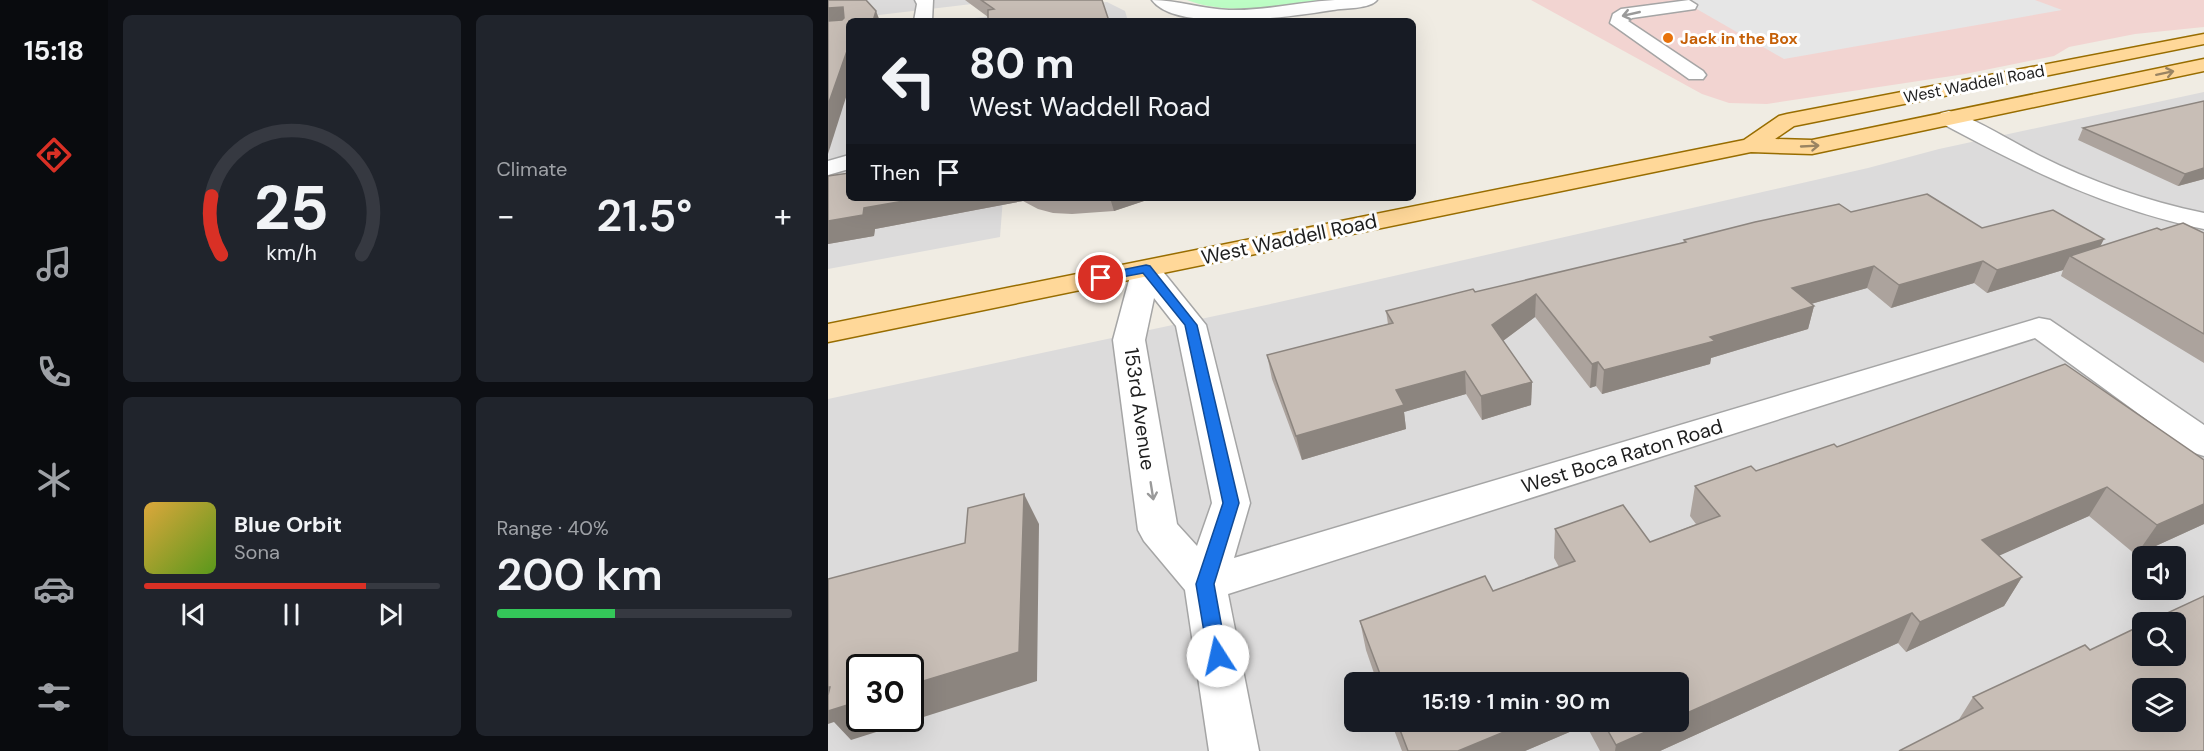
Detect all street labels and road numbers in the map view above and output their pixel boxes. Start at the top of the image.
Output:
street label: West Waddell Road [1902,60,2046,108]
street label: West Waddell Road [1199,208,1379,270]
street label: 153rd Avenue [1119,346,1161,472]
street label: West Boca Raton Road [1518,413,1726,499]

